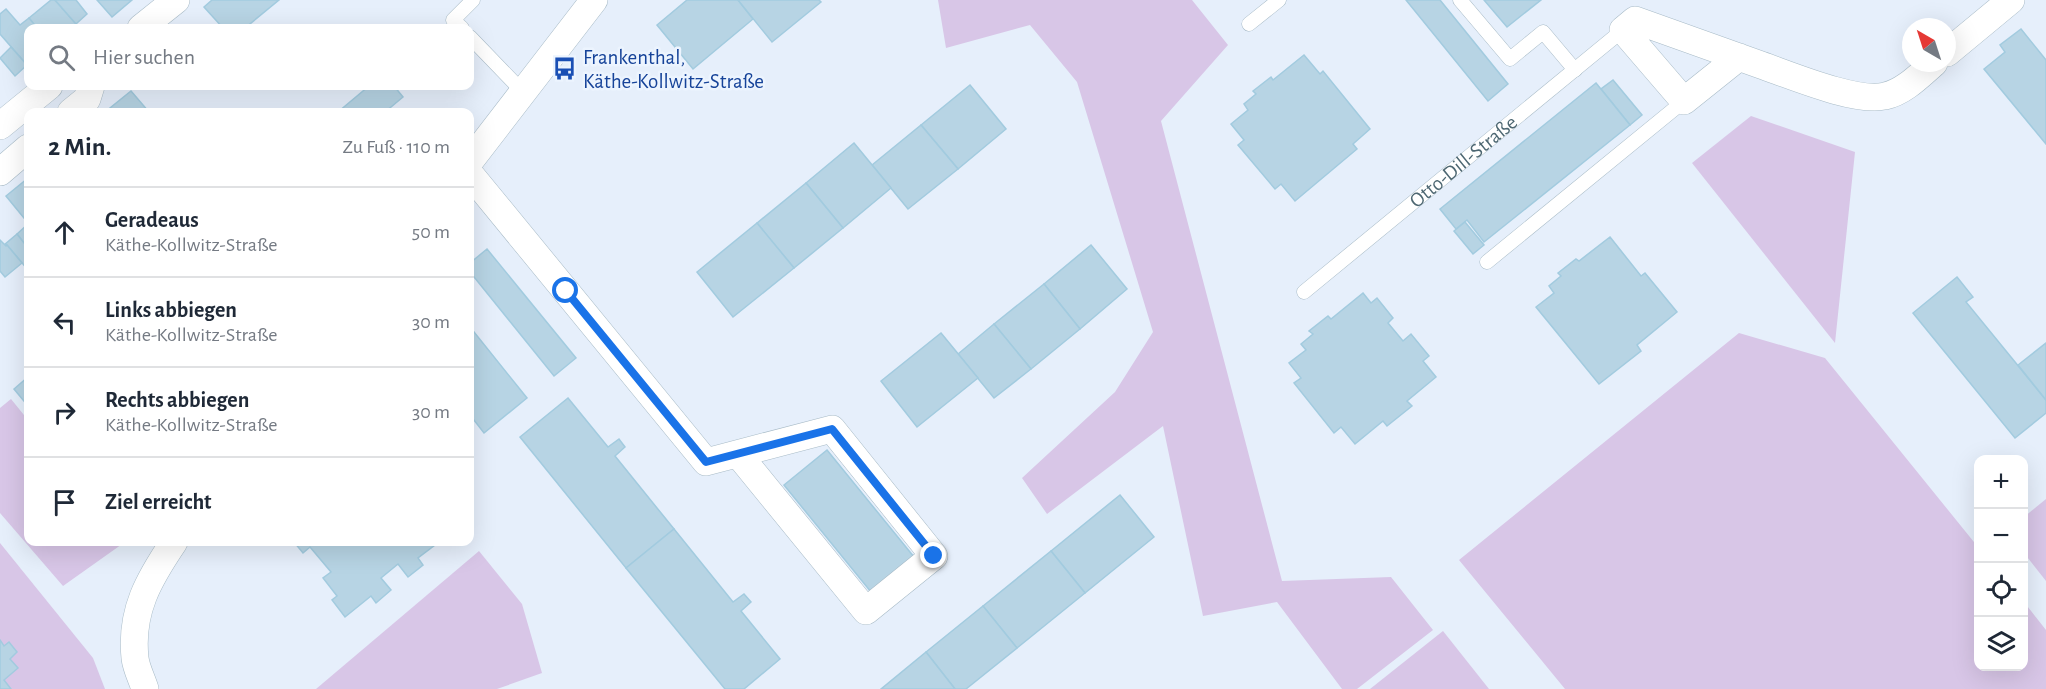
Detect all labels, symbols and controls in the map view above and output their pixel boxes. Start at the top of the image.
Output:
north arrow [1902,18,1956,72]
search box [24,24,474,90]
icon: search [45,41,78,74]
text: Hier suchen [93,46,195,68]
place label: Frankenthal, Käthe-Kollwitz-Straße [583,47,764,92]
bus stop icon: Frankenthal, Käthe-Kollwitz-Straße [552,56,578,82]
street label: Otto-Dill-Straße [1405,111,1521,211]
text: 2 Min. [48,134,111,160]
text: Zu Fuß · 110 m [342,137,450,157]
text: Geradeaus [105,209,199,231]
icon: ahead [48,216,81,249]
text: 50 m [412,222,450,242]
text: Käthe-Kollwitz-Straße [105,235,277,255]
route start [552,277,578,303]
text: Links abbiegen [105,299,237,321]
icon: left [48,306,81,339]
text: 30 m [412,312,450,332]
text: Käthe-Kollwitz-Straße [105,325,277,345]
text: Rechts abbiegen [105,389,249,411]
icon: right [48,396,81,429]
text: 30 m [412,402,450,422]
text: Käthe-Kollwitz-Straße [105,415,277,435]
map controls [1974,455,2028,671]
button: + [1974,455,2028,509]
icon: arrive [48,486,81,519]
text: Ziel erreicht [105,491,212,513]
button: − [1974,509,2028,563]
route end [920,542,946,568]
button: locate [1974,563,2028,617]
button: layers [1974,617,2028,671]

